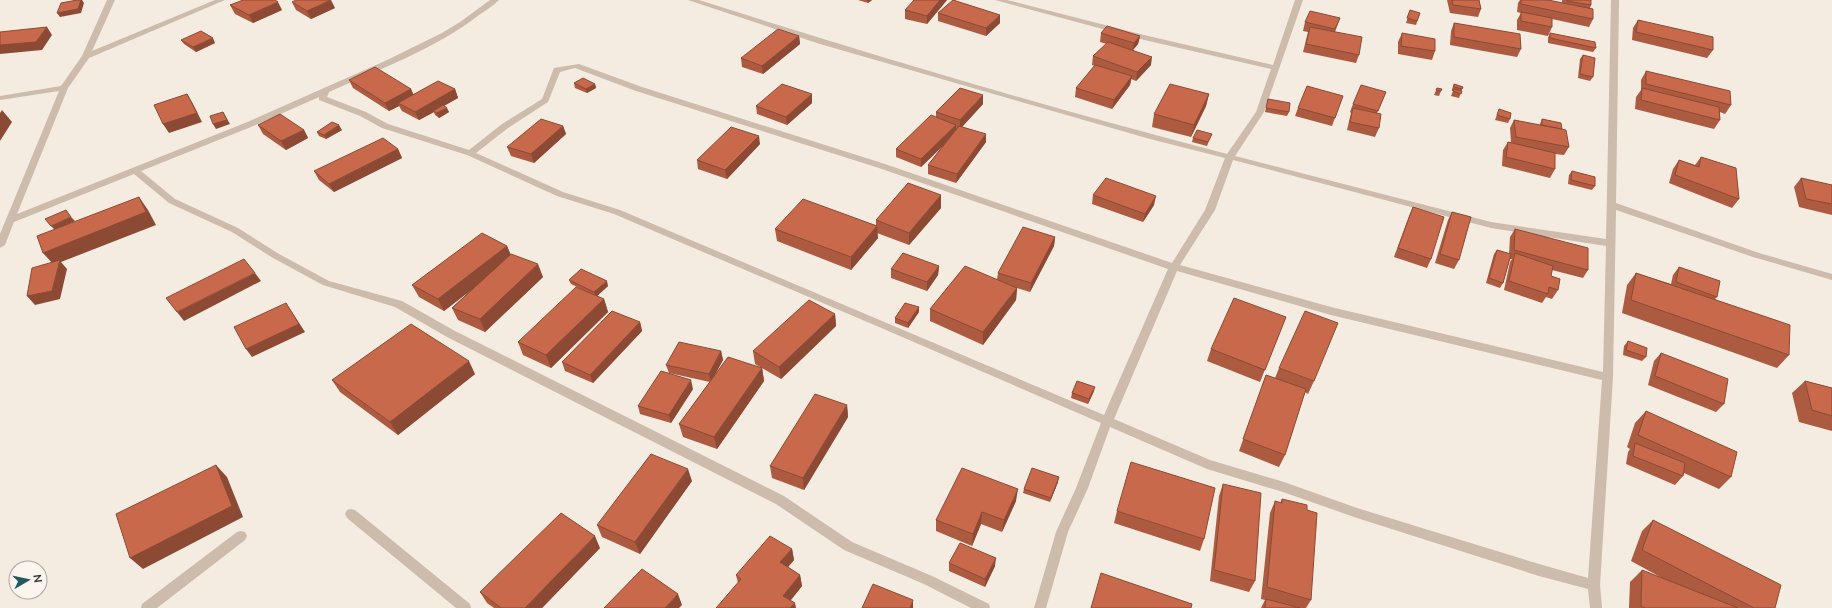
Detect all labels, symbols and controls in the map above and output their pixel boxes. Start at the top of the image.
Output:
north arrow [8,560,48,600]
text: N [30,573,45,584]

